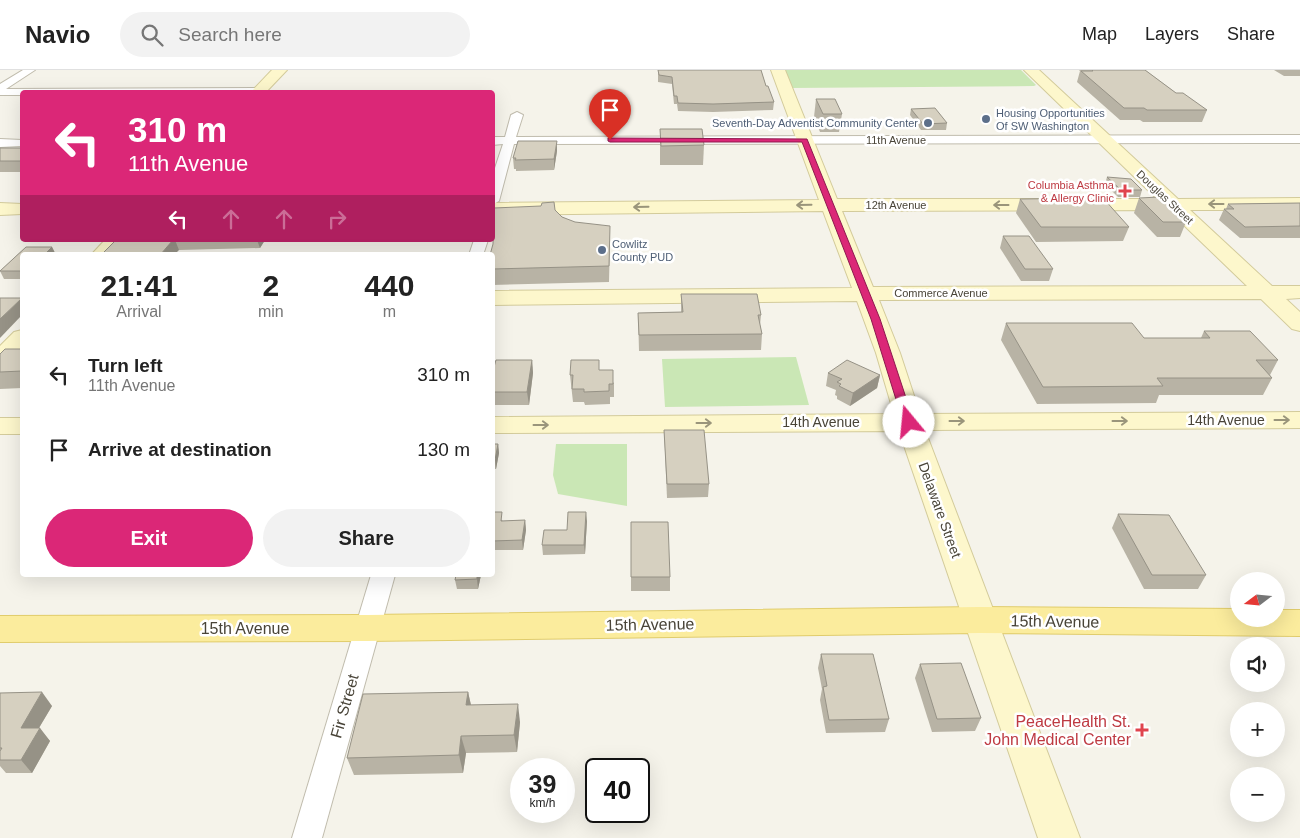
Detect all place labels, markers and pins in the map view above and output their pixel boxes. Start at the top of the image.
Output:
pin [589,89,631,140]
place label: Housing Opportunities Of SW Washington [996,107,1105,132]
marker: Housing Opportunities Of SW Washington [980,113,992,125]
place label: Seventh-Day Adventist Community Center [712,117,918,129]
marker: Seventh-Day Adventist Community Center [922,117,934,129]
place label: Columbia Asthma & Allergy Clinic [1028,179,1115,204]
marker: Columbia Asthma & Allergy Clinic [1118,184,1132,198]
place label: Cowlitz County PUD [612,238,673,263]
marker: Cowlitz County PUD [596,244,608,256]
place label: PeaceHealth St. John Medical Center [984,713,1132,748]
marker: PeaceHealth St. John Medical Center [1135,723,1149,737]

